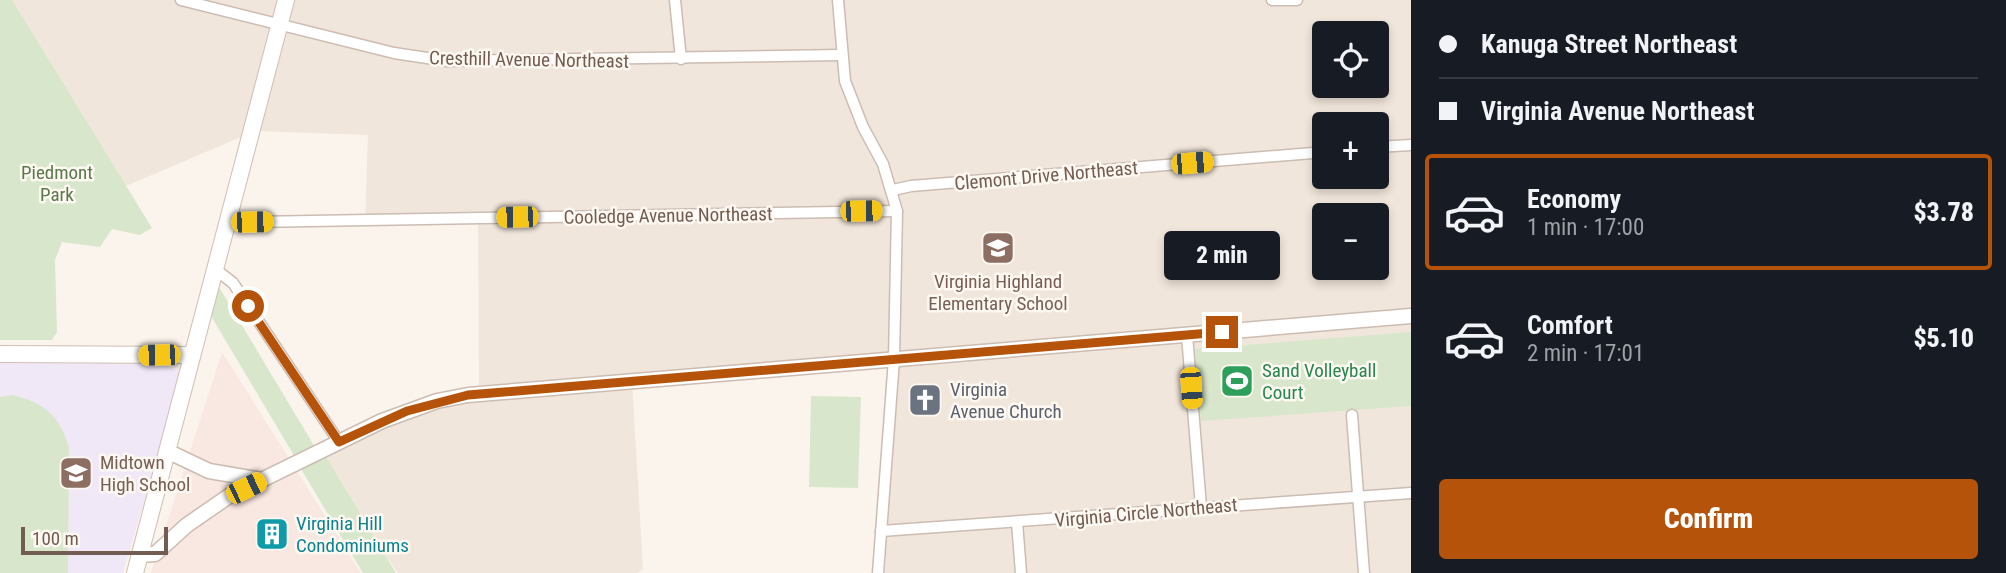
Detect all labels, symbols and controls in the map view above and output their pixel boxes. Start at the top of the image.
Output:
map controls [1312,21,1389,280]
button: locate [1312,21,1389,98]
text: Kanuga Street Northeast [1481,29,1737,59]
street label: Cresthill Avenue Northeast [429,46,629,73]
text: Virginia Avenue Northeast [1481,96,1754,126]
button: + [1312,112,1389,189]
car [1171,151,1214,175]
street label: Clemont Drive Northeast [953,156,1139,195]
park label: Piedmont Park [21,161,93,206]
icon: car [1443,181,1506,244]
text: Economy [1527,184,1621,214]
text: $3.78 [1913,197,1974,227]
car [840,200,883,222]
street label: Cooledge Avenue Northeast [563,202,773,229]
button: − [1312,203,1389,280]
car [496,206,539,228]
car [231,211,274,233]
text: 1 min · 17:00 [1527,214,1644,241]
school or university icon: Virginia Highland Elementary School [979,229,1017,267]
callout: 2 min [1164,230,1280,280]
text: 2 min [1196,242,1248,269]
place label: Virginia Highland Elementary School [928,270,1068,315]
route start [232,290,264,322]
icon: car [1443,307,1506,370]
text: Comfort [1527,310,1613,340]
route end [1206,316,1238,348]
text: $5.10 [1913,323,1974,353]
text: 2 min · 17:01 [1527,340,1644,367]
car [138,344,181,366]
place label: Sand Volleyball Court [1262,359,1376,404]
sports icon: Sand Volleyball Court [1218,362,1256,400]
car [1180,366,1203,410]
place label: Virginia Avenue Church [950,378,1062,423]
church icon: Virginia Avenue Church [906,381,944,419]
place label: Midtown High School [100,451,190,496]
school or university icon: Midtown High School [57,454,95,492]
car [223,469,270,507]
button: Confirm [1439,479,1978,559]
street label: Virginia Circle Northeast [1054,493,1238,532]
place label: Virginia Hill Condominiums [296,512,409,557]
building icon: Virginia Hill Condominiums [253,515,291,553]
scale bar [21,524,168,556]
text: 100 m [32,527,79,550]

